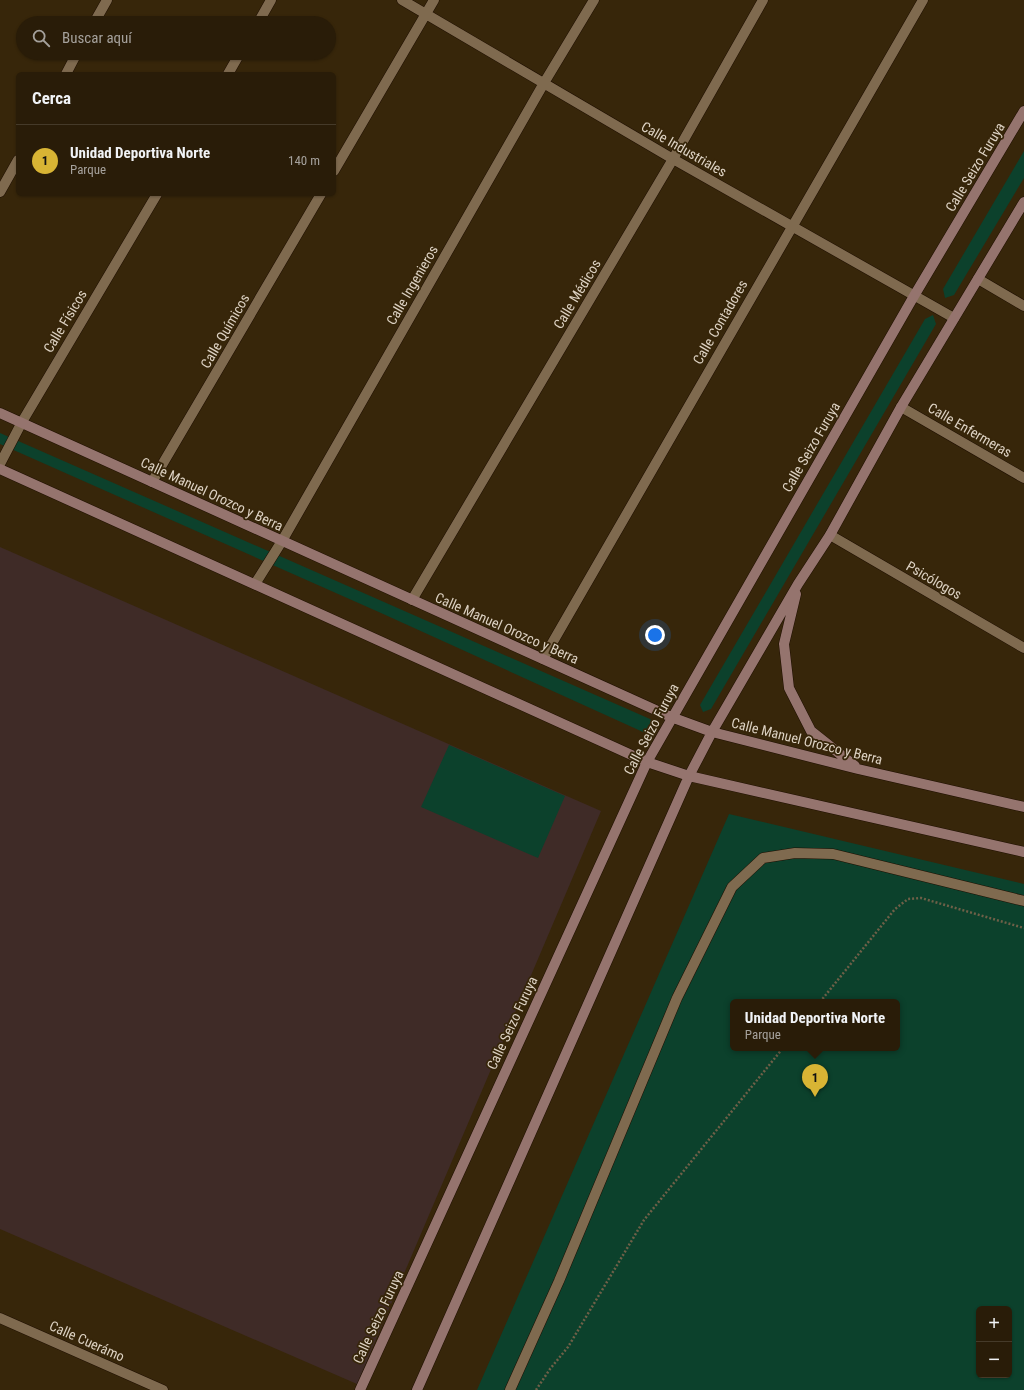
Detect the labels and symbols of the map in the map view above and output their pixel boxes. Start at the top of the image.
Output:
street label: Calle Industriales [639,118,729,180]
street label: Calle Seizo Furuya [942,120,1008,214]
street label: Calle Ingenieros [383,243,441,327]
street label: Calle Médicos [550,256,604,332]
street label: Calle Contadores [689,277,751,367]
street label: Calle Físicos [40,287,90,355]
street label: Calle Químicos [197,291,253,371]
street label: Calle Seizo Furuya [779,399,843,495]
street label: Calle Enfermeras [925,400,1015,460]
street label: Calle Manuel Orozco y Berra [138,454,286,534]
street label: Psicólogos [903,558,965,602]
street label: Calle Manuel Orozco y Berra [433,589,581,667]
your location [645,625,665,645]
street label: Calle Seizo Furuya [620,681,682,777]
street label: Calle Manuel Orozco y Berra [730,714,884,768]
street label: Calle Seizo Furuya [483,974,541,1072]
pin: 1 [802,1064,828,1097]
street label: Calle Seizo Furuya [349,1268,407,1366]
street label: Calle Cuerámo [47,1317,127,1365]

